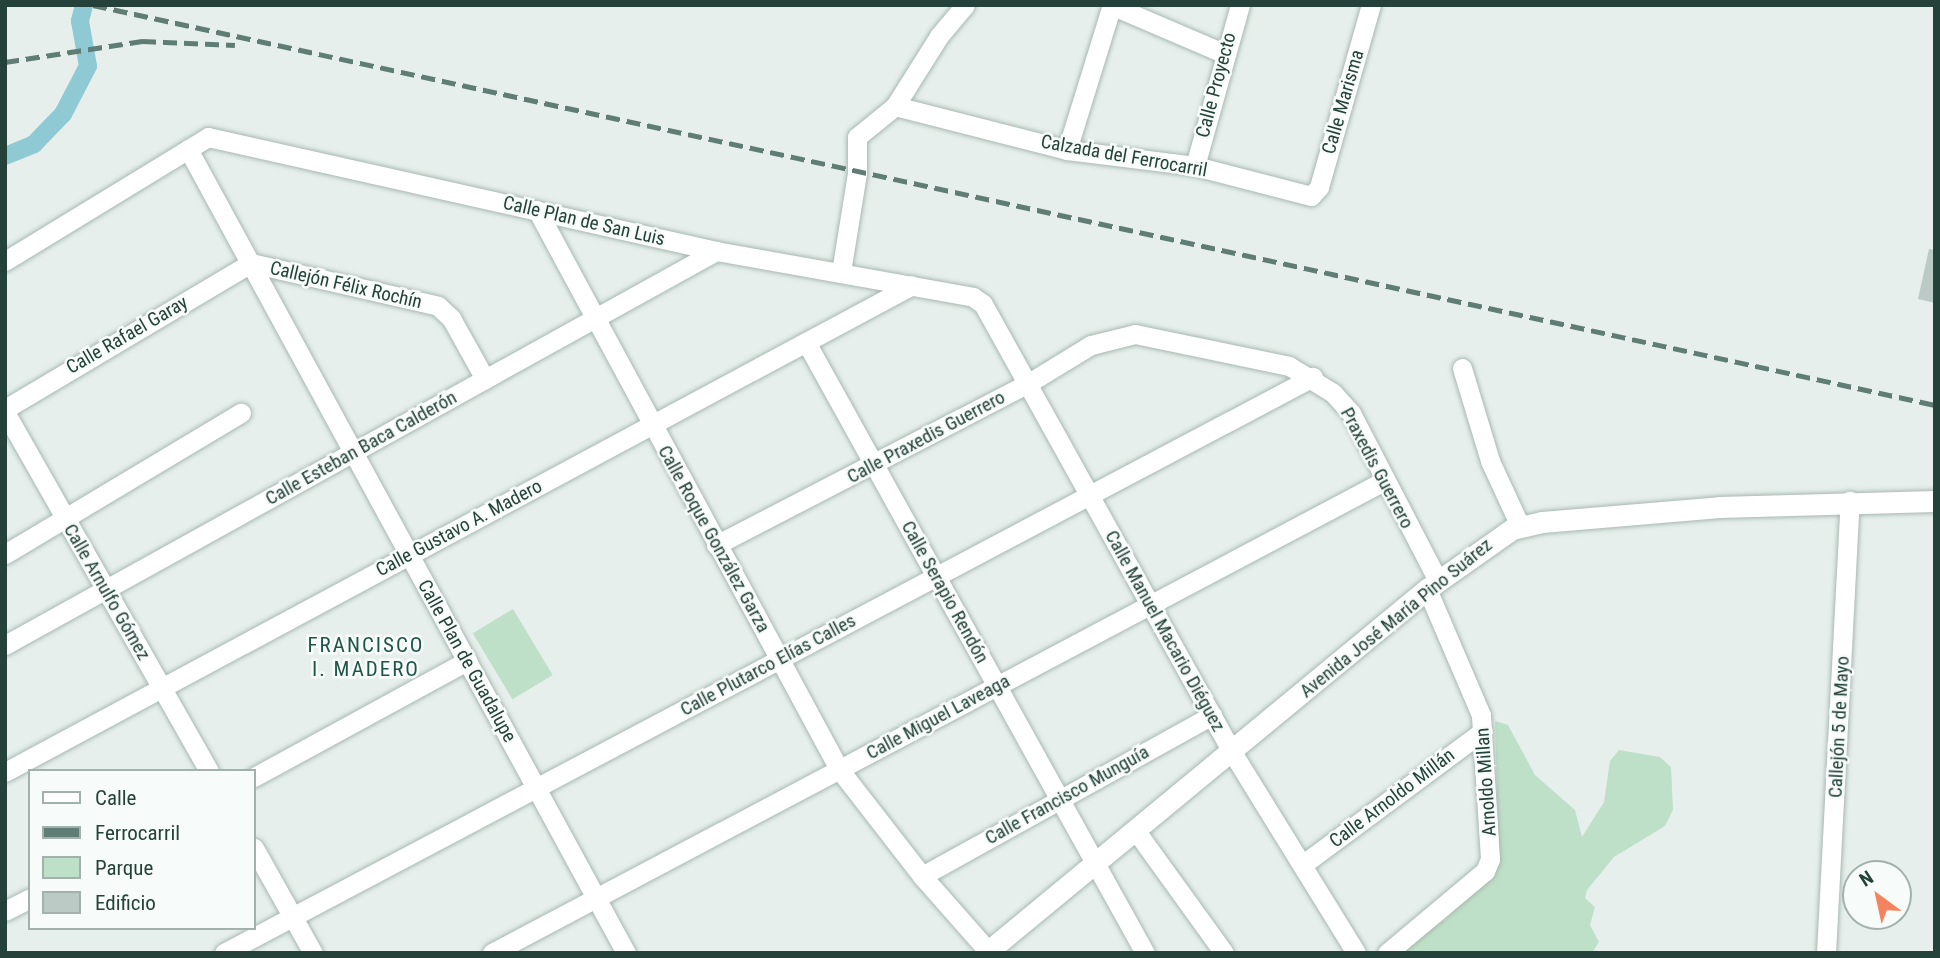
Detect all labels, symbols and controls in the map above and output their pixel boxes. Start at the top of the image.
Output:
street label: Calle Proyecto [1191,30,1241,140]
street label: Calle Marisma [1317,47,1369,157]
street label: Calzada del Ferrocarril [1039,130,1209,182]
street label: Calle Plan de San Luis [501,191,667,251]
street label: Callejón Félix Rochín [268,256,424,314]
street label: Calle Rafael Garay [62,291,192,379]
street label: Calle Esteban Baca Calderón [261,386,461,510]
street label: Calle Praxedis Guerrero [843,386,1009,488]
street label: Praxedis Guerrero [1336,404,1418,532]
street label: Calle Roque González Garza [653,441,775,637]
street label: Calle Gustavo A. Madero [372,475,546,581]
street label: Calle Serapio Rendón [896,517,994,667]
street label: Calle Arnulfo Gómez [59,520,155,664]
street label: Calle Manuel Macario Diéguez [1100,526,1230,736]
street label: Avenida José María Pino Suárez [1295,533,1497,703]
street label: Calle Plan de Guadalupe [413,576,521,746]
street label: Calle Plutarco Elías Calles [676,609,860,721]
district label: FRANCISCO I. MADERO [309,632,423,682]
street label: Callejón 5 de Mayo [1824,656,1854,798]
street label: Calle Miguel Laveaga [862,670,1014,764]
street label: Arnoldo Millan [1471,727,1501,837]
street label: Calle Francisco Munguía [981,740,1153,850]
street label: Calle Arnoldo Millán [1325,744,1459,852]
legend [28,769,256,930]
text: Calle [95,786,136,810]
text: Ferrocarril [95,821,180,845]
text: Parque [95,856,153,880]
north arrow [1842,860,1912,930]
text: N [1855,866,1878,891]
text: Edificio [95,891,156,915]

